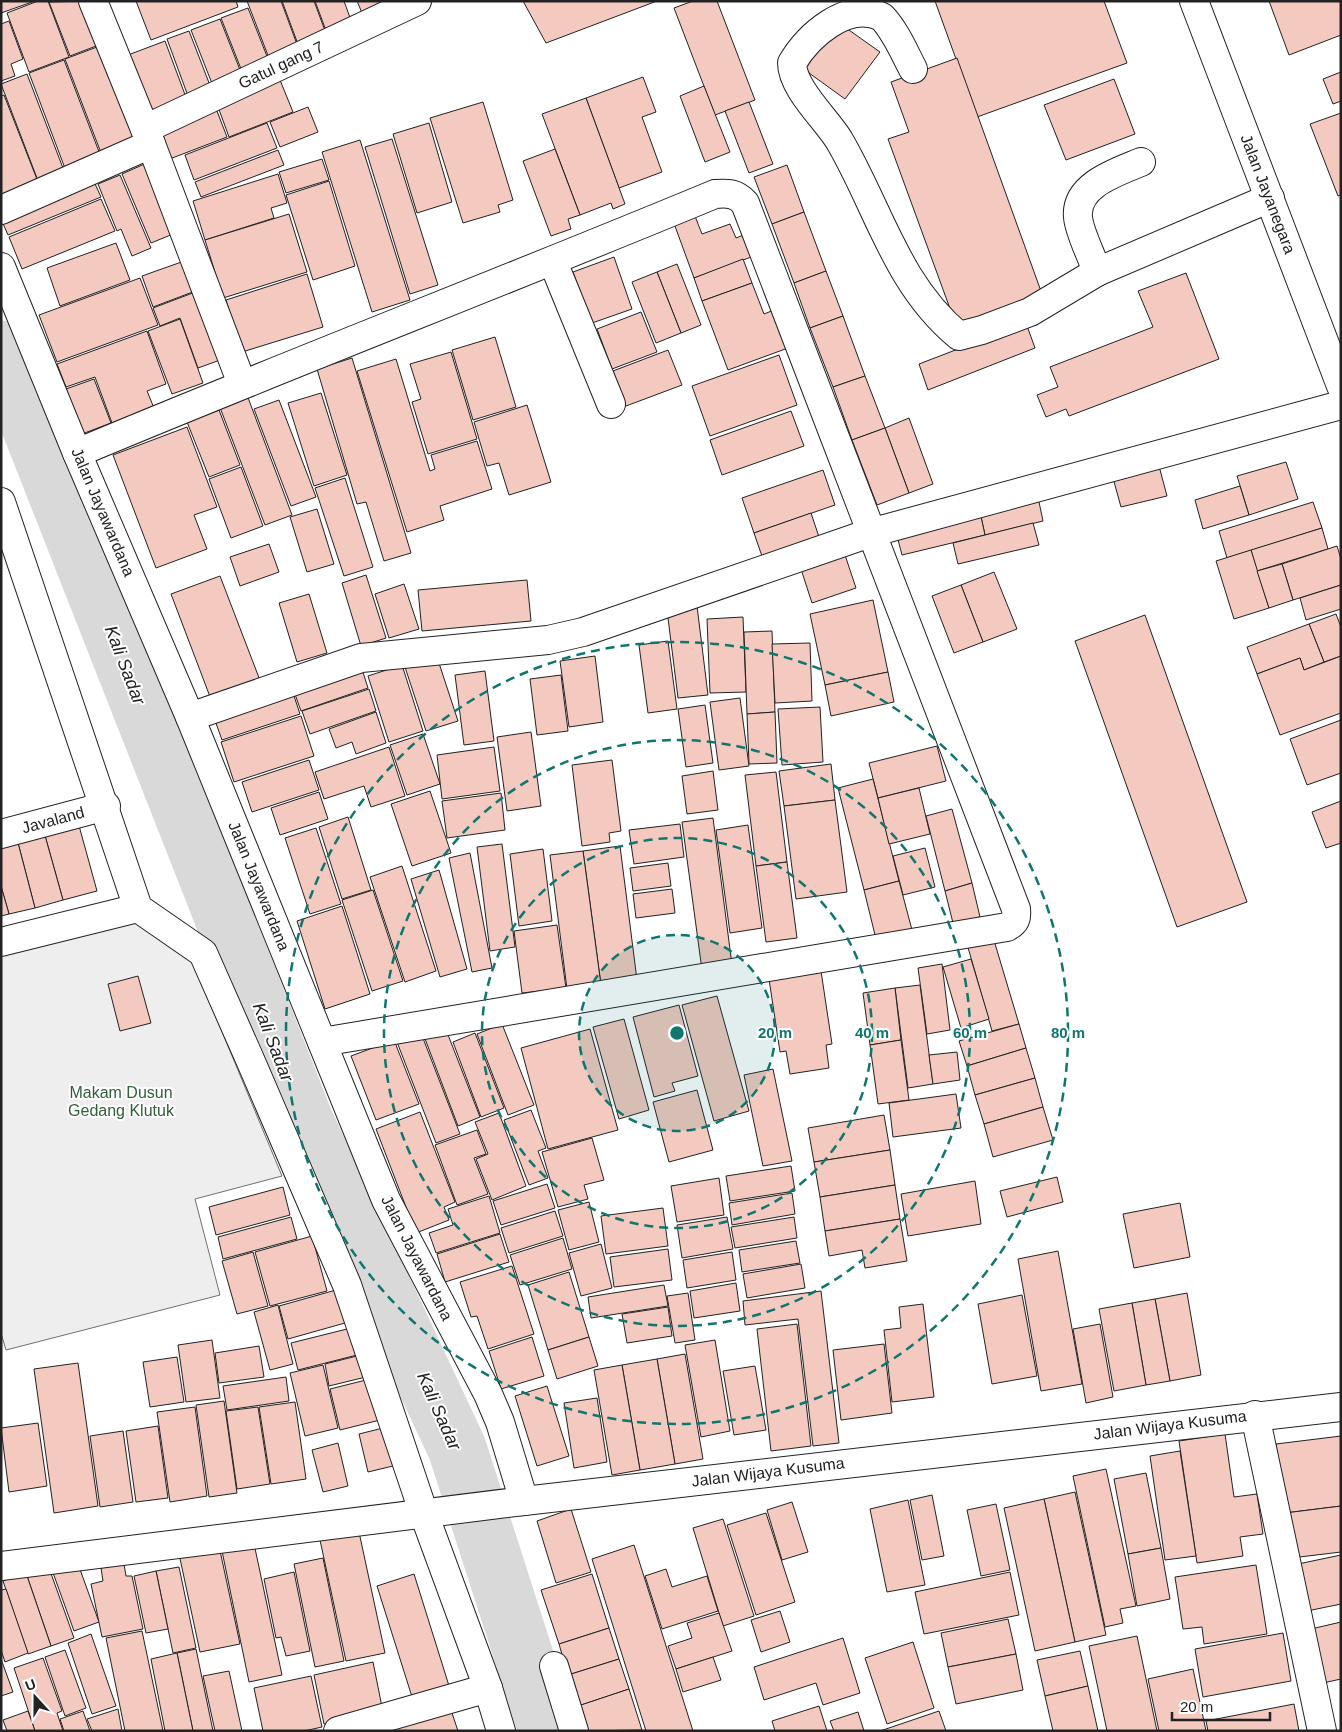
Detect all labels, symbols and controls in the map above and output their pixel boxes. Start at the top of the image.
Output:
street label: Gatul gang 7 [236,38,326,92]
street label: Jalan Jayanegara [1237,132,1299,256]
street label: Jalan Jayawardana [68,445,138,579]
water label: Kali Sadar [101,623,150,708]
street label: Javaland [20,804,86,836]
street label: Jalan Jayawardana [225,819,293,953]
water label: Kali Sadar [249,1000,298,1085]
centre of rings [668,1024,686,1042]
text: 20 m [758,1024,792,1041]
text: 40 m [855,1024,889,1041]
text: 60 m [953,1024,987,1041]
text: 80 m [1051,1024,1085,1041]
park label: Makam Dusun Gedang Klutuk [68,1084,175,1119]
street label: Jalan Jayawardana [378,1193,456,1323]
water label: Kali Sadar [413,1369,465,1454]
street label: Jalan Wijaya Kusuma [1093,1407,1247,1443]
street label: Jalan Wijaya Kusuma [691,1454,845,1490]
north arrow [10,1672,60,1722]
text: U [23,1676,38,1694]
scale bar [1172,1690,1270,1722]
text: 20 m [1180,1698,1213,1715]

